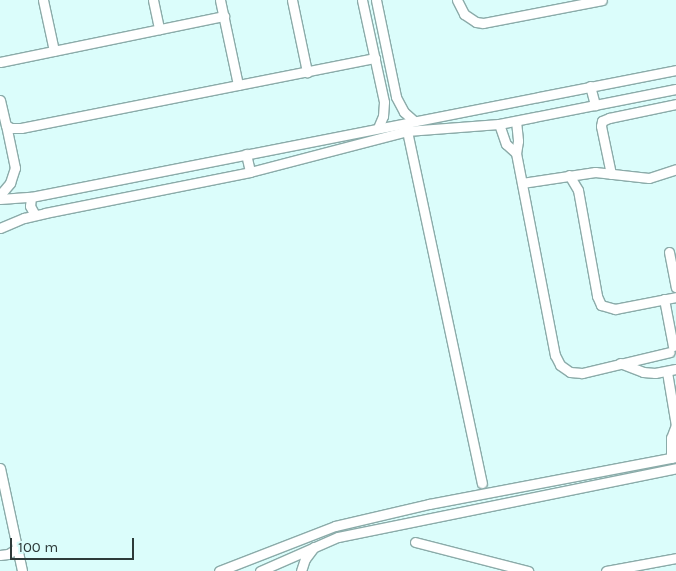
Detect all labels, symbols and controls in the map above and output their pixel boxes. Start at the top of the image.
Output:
scale bar [12,528,136,560]
text: 100 m [18,538,58,556]

